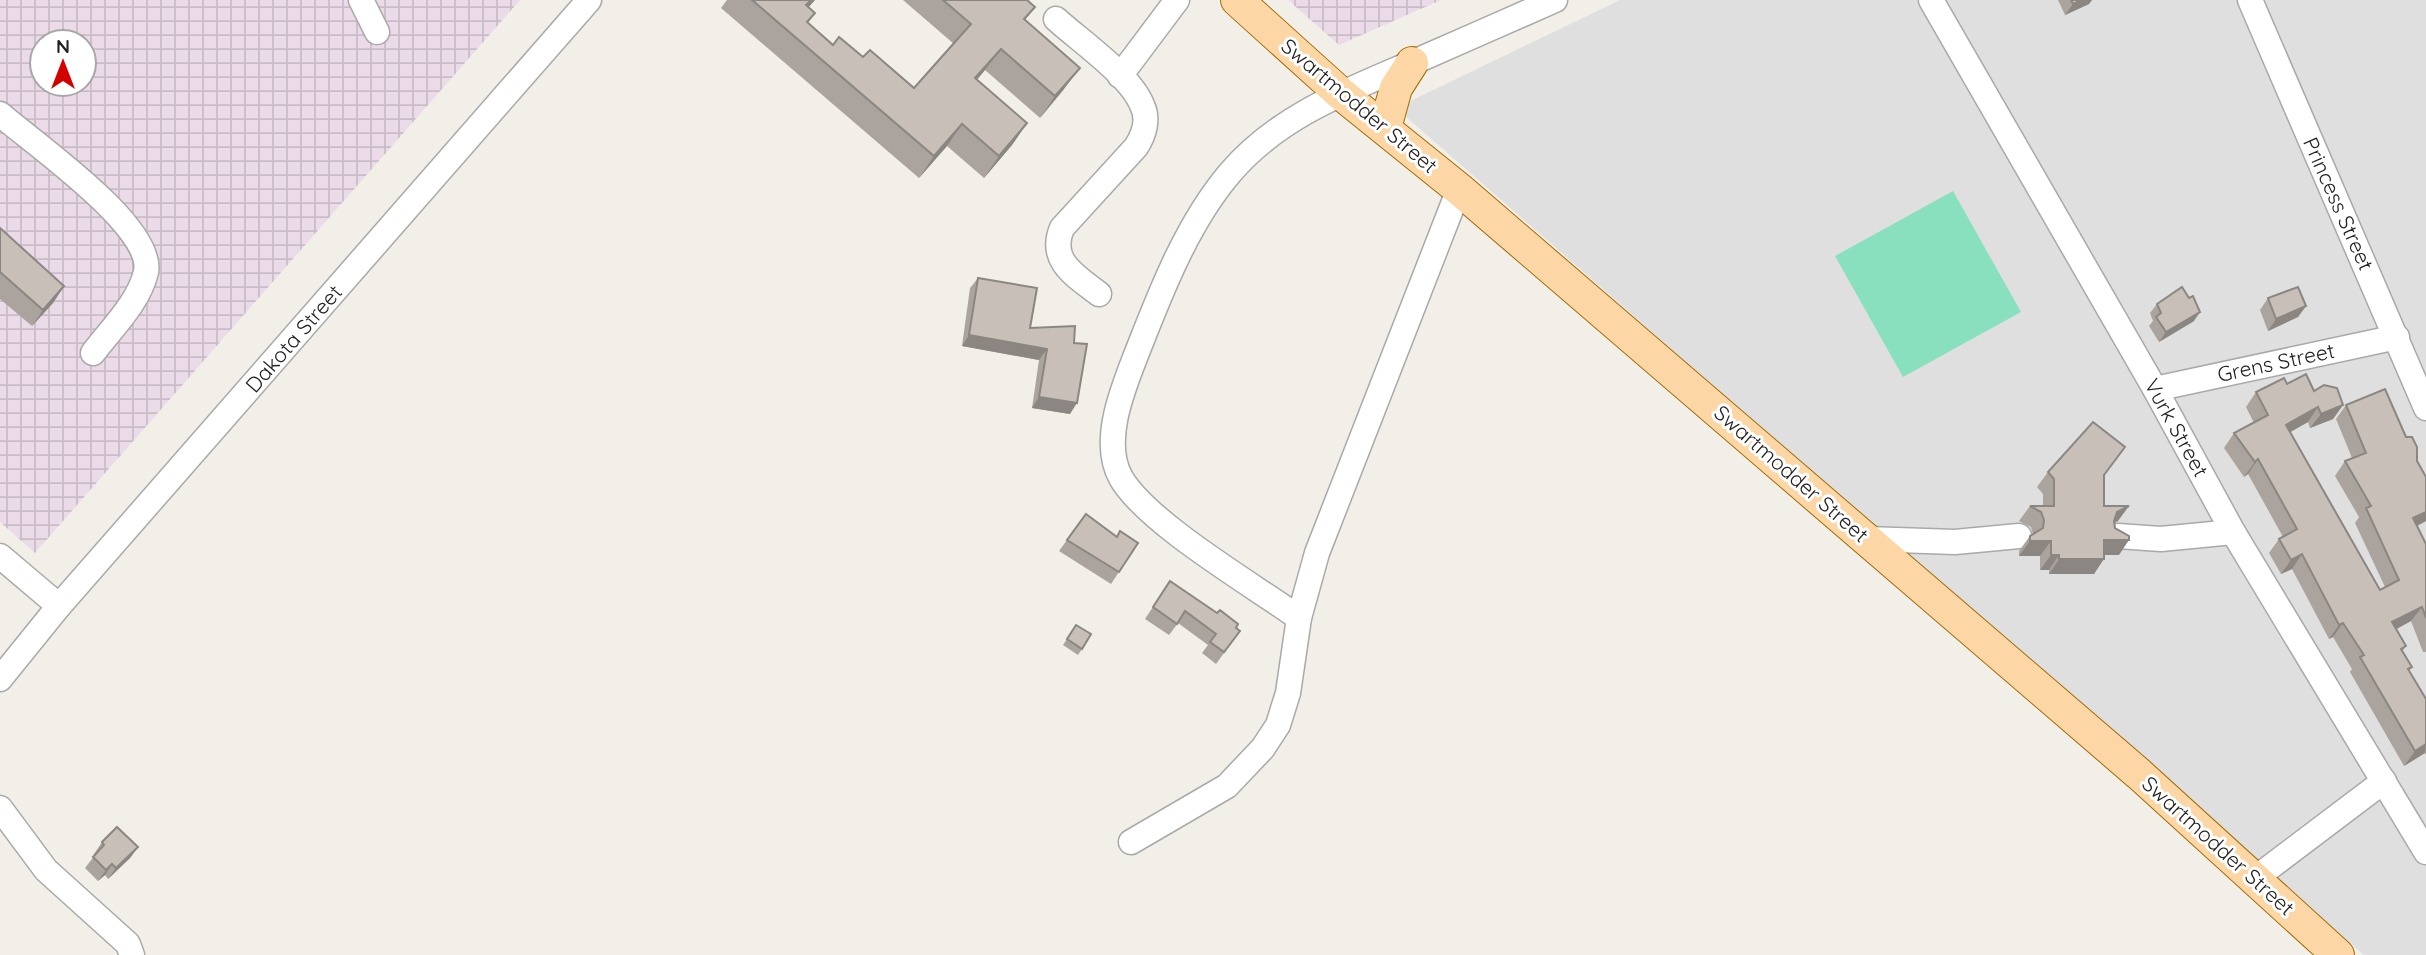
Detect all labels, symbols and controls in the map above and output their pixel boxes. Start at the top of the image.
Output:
north arrow [28,28,98,98]
street label: Swartmodder Street [1276,32,1443,178]
text: N [56,34,70,58]
street label: Princess Street [2298,133,2380,274]
street label: Dakota Street [239,279,347,398]
street label: Grens Street [2215,337,2337,387]
street label: Vurk Street [2139,374,2214,481]
street label: Swartmodder Street [1709,399,1874,547]
street label: Swartmodder Street [2137,770,2300,920]

